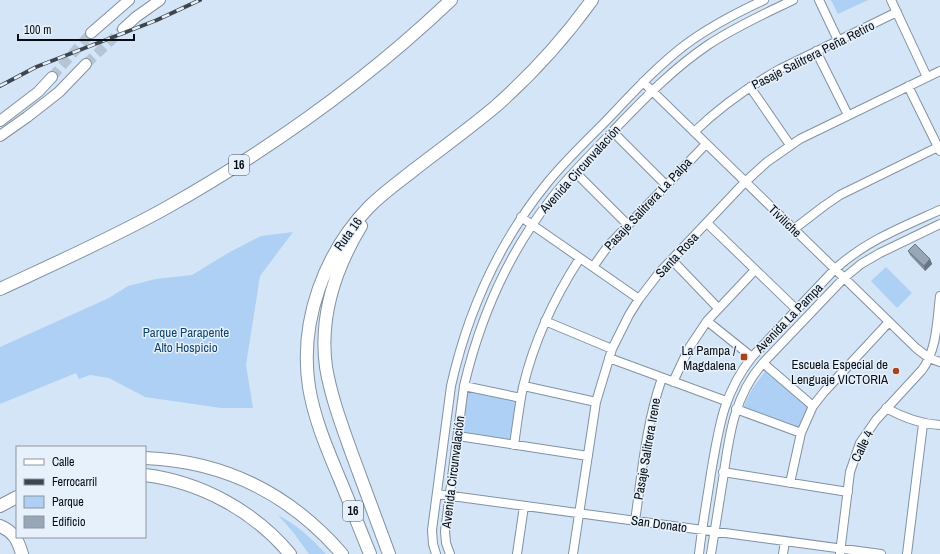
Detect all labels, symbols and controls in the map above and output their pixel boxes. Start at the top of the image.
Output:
scale bar [18,16,134,42]
street label: Pasaje Salitrera Peña Retiro [749,17,877,93]
text: 100 m [24,22,51,38]
street label: Avenida Circunvalación [535,121,624,217]
street label: Pasaje Salitrera La Palpa [601,154,695,254]
road number: 16 [229,155,249,175]
street label: Tiviliche [765,201,805,241]
street label: Ruta 16 [330,214,366,254]
street label: Santa Rosa [652,229,702,281]
street label: Avenida La Pampa [751,279,827,357]
park label: Parque Parapente Alto Hospicio [143,324,229,356]
place label: La Pampa / Magdalena [681,342,736,374]
marker: La Pampa / Magdalena [739,352,749,362]
place label: Escuela Especial de Lenguaje VICTORIA [791,356,889,388]
marker: Escuela Especial de Lenguaje VICTORIA [891,366,901,376]
street label: Pasaje Salitrera Irene [630,397,664,501]
street label: Avenida Circunvalación [438,415,468,530]
street label: Calle 4 [847,427,877,465]
legend [16,446,146,538]
text: Calle [52,454,74,470]
text: Ferrocarril [52,474,97,490]
text: Parque [52,494,84,510]
road number: 16 [343,501,363,521]
street label: San Donato [630,512,688,536]
text: Edificio [52,514,85,530]

